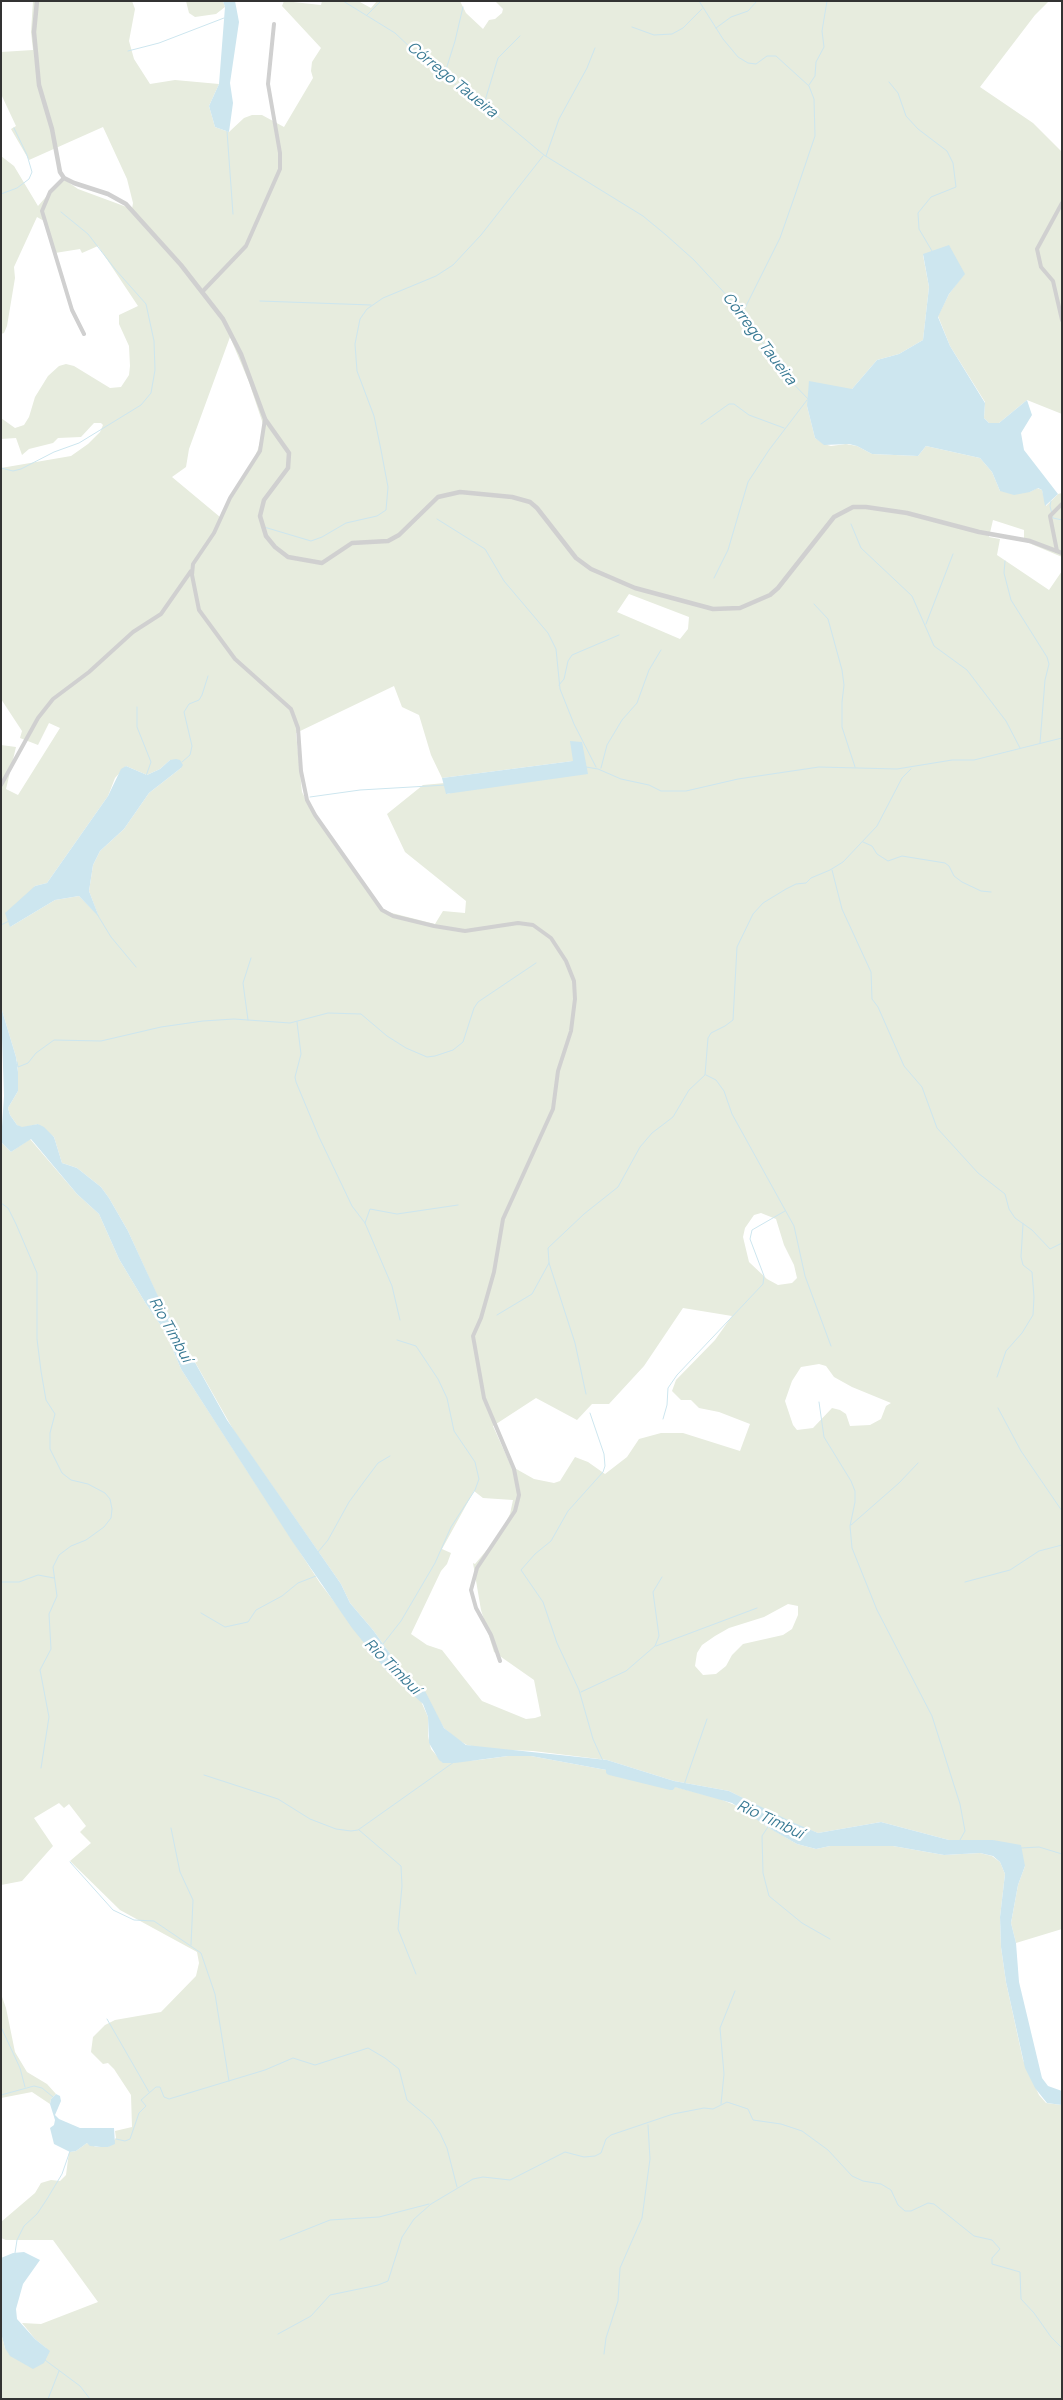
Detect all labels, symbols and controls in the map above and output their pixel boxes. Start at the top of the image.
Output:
water label: Córrego Taueira [403,38,501,122]
water label: Córrego Taueira [719,289,799,389]
water label: Rio Timbuí [145,1294,195,1366]
water label: Rio Timbuí [360,1635,424,1699]
water label: Rio Timbuí [734,1797,806,1843]

